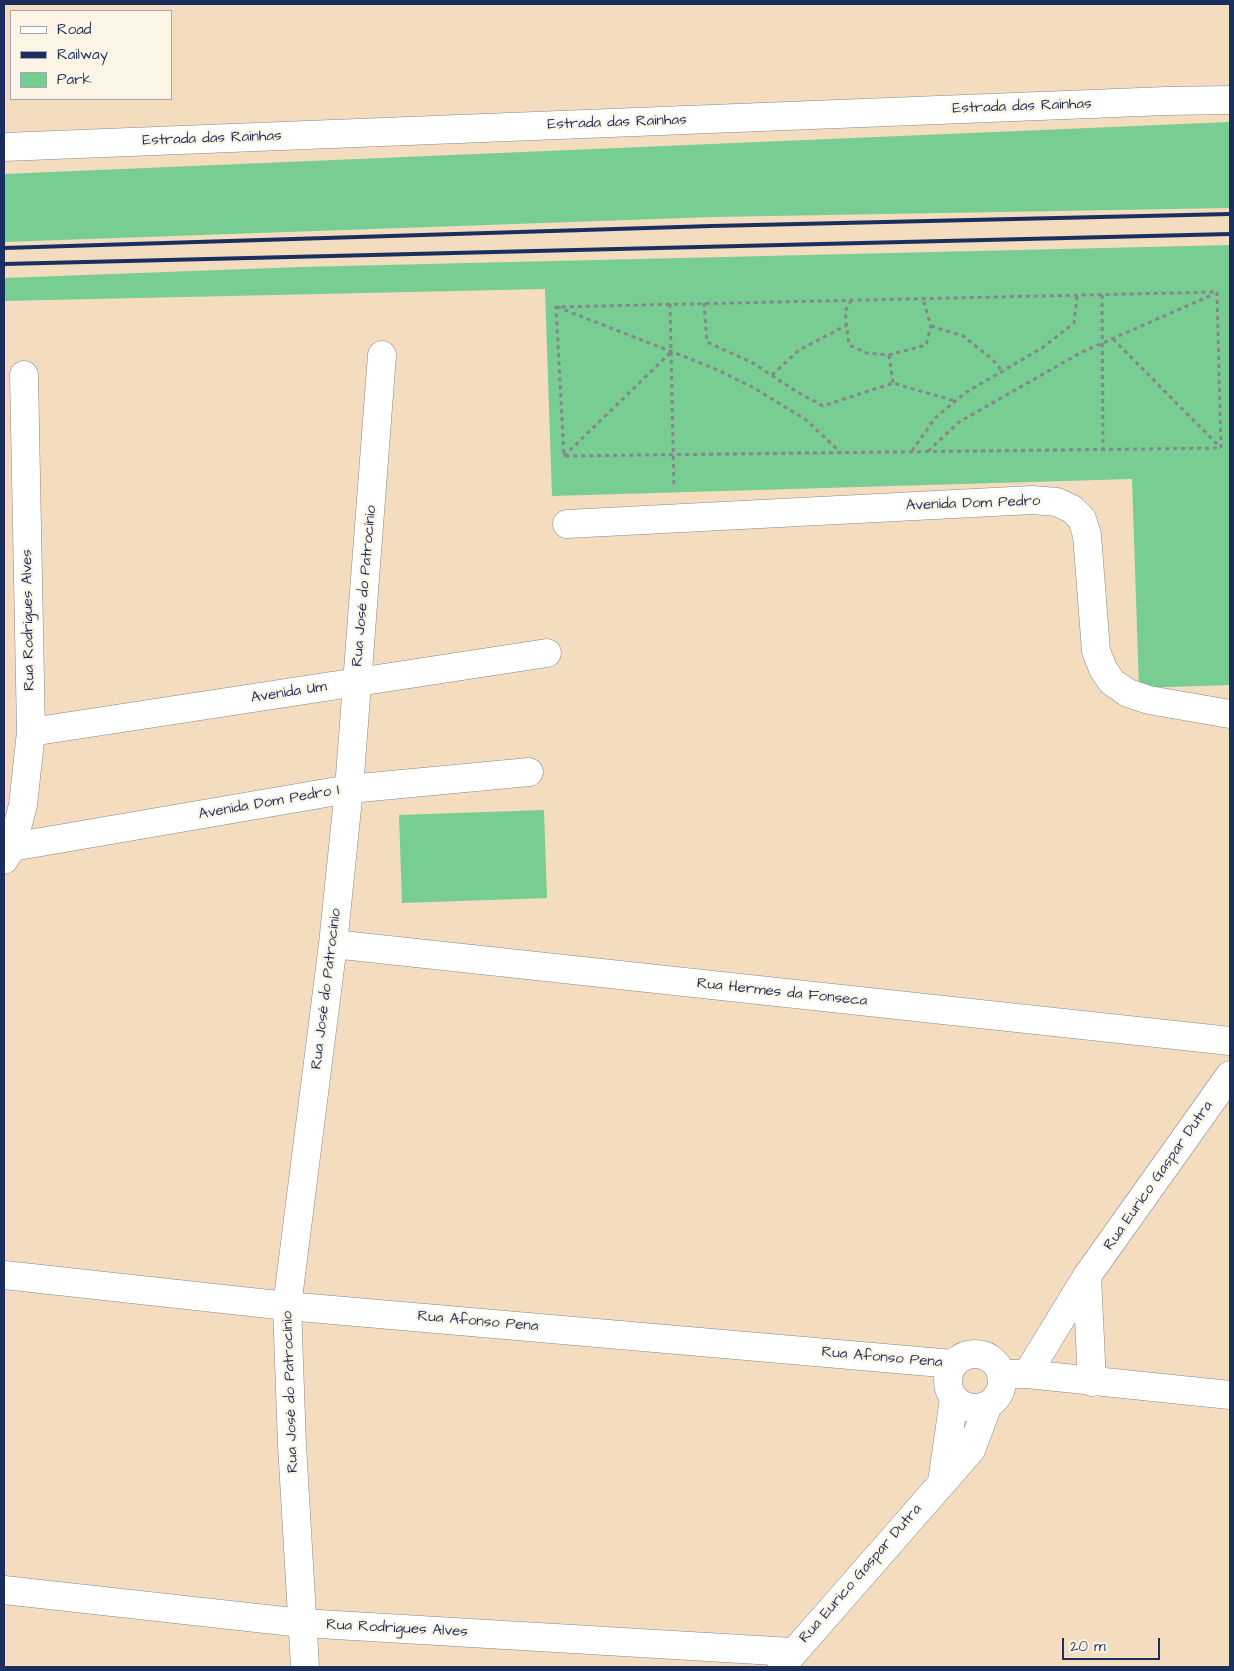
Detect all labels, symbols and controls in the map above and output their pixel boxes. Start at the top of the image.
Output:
legend [10,10,172,100]
text: Road [57,19,91,40]
text: Railway [57,44,108,65]
text: Park [57,69,92,90]
street label: Estrada das Rainhas [952,96,1092,118]
street label: Estrada das Rainhas [547,112,687,134]
street label: Estrada das Rainhas [142,128,282,150]
street label: Avenida Dom Pedro [905,493,1041,515]
street label: Rua José do Patrocínio [349,504,381,668]
street label: Rua Rodrigues Alves [19,549,39,691]
street label: Avenida Um [250,678,328,708]
street label: Avenida Dom Pedro I [197,782,341,824]
street label: Rua José do Patrocínio [308,907,346,1071]
street label: Rua Hermes da Fonseca [696,975,868,1011]
street label: Rua Eurico Gaspar Dutra [1101,1098,1217,1254]
street label: Rua Afonso Pena [417,1308,539,1336]
street label: Rua José do Patrocínio [279,1311,303,1473]
street label: Rua Afonso Pena [821,1344,943,1372]
street label: Rua Eurico Gaspar Dutra [796,1501,926,1647]
street label: Rua Rodrigues Alves [326,1616,468,1642]
scale bar [1064,1628,1162,1660]
text: 20 m [1070,1636,1106,1657]

